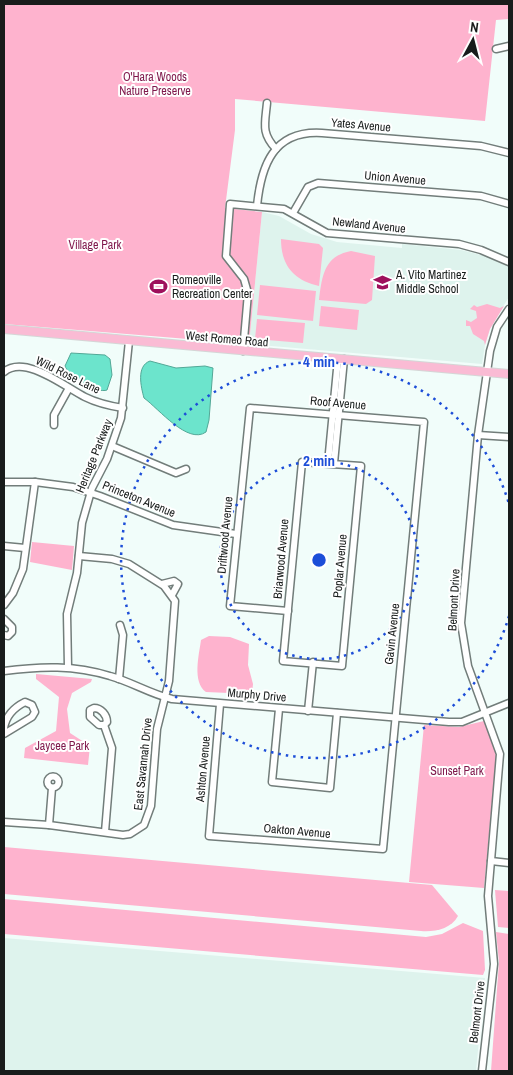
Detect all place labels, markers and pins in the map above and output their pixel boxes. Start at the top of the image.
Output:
place label: A. Vito Martinez Middle School [395,267,466,297]
place label: Romeoville Recreation Center [172,272,253,302]
school or university icon: A. Vito Martinez Middle School [372,272,392,292]
sports icon: Romeoville Recreation Center [148,277,168,297]
centre of rings [310,551,328,569]

